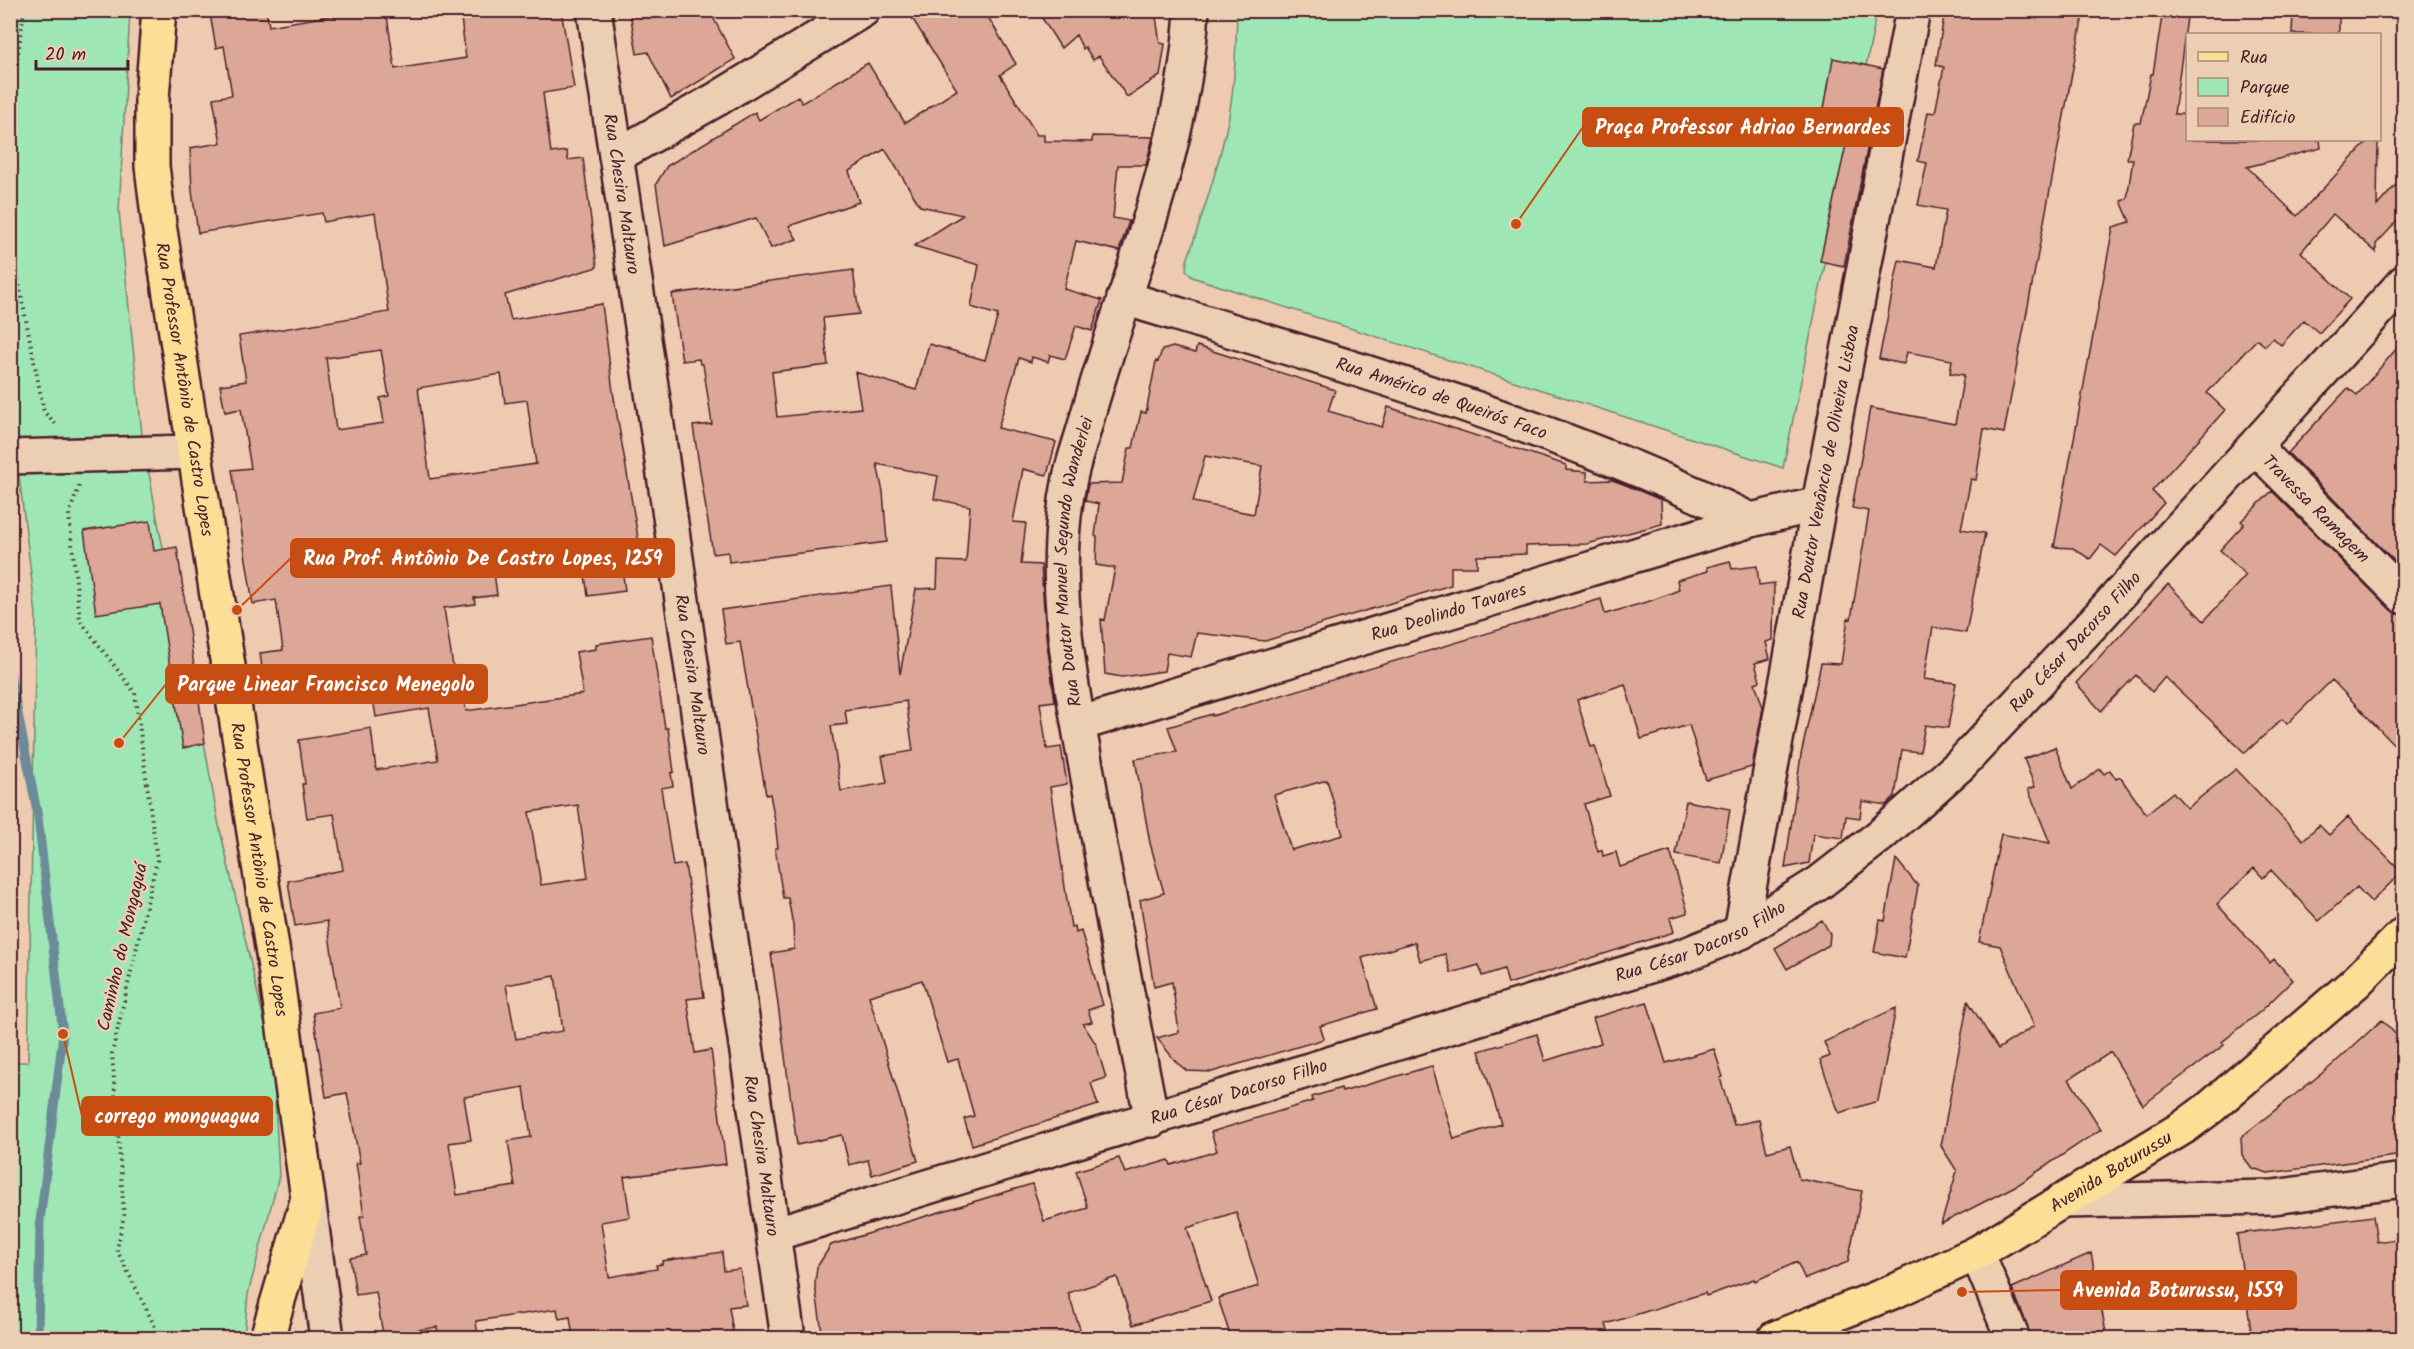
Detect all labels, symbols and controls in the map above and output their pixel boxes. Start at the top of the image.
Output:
scale bar [36,33,128,71]
legend [2186,33,2381,141]
text: 20 m [45,41,86,70]
text: Rua [2240,44,2268,73]
text: Parque [2240,74,2289,103]
text: Edifício [2240,104,2295,133]
callout: Praça Professor Adriao Bernardes [1583,108,1903,146]
street label: Rua Chesira Maltauro [594,112,647,277]
text: Praça Professor Adriao Bernardes [1595,113,1891,145]
street label: Rua Professor Antônio de Castro Lopes [146,240,221,539]
street label: Rua Doutor Venâncio de Oliveira Lisboa [1785,323,1869,621]
street label: Rua Américo de Queirós Faco [1332,350,1551,449]
street label: Rua Doutor Manuel Segundo Wanderlei [1048,413,1103,709]
street label: Travessa Ramagem [2254,449,2376,571]
callout: Rua Prof. Antônio De Castro Lopes, 1259 [291,539,674,577]
text: Rua Prof. Antônio De Castro Lopes, 1259 [303,544,663,576]
street label: Rua César Dacorso Filho [2003,566,2149,720]
street label: Rua Deolindo Tavares [1367,576,1531,651]
street label: Rua Chesira Maltauro [665,593,717,757]
callout: Parque Linear Francisco Menegolo [166,665,487,703]
text: Parque Linear Francisco Menegolo [177,670,475,702]
street label: Rua Professor Antônio de Castro Lopes [221,721,295,1019]
street label: Caminho do Mongaguá [90,859,157,1034]
street label: Rua César Dacorso Filho [1612,894,1792,992]
street label: Rua César Dacorso Filho [1147,1052,1331,1134]
street label: Rua Chesira Maltauro [734,1074,786,1238]
callout: corrego monguagua [82,1097,272,1135]
text: corrego monguagua [94,1102,260,1134]
street label: Avenida Boturussu [2045,1124,2179,1221]
callout: Avenida Boturussu, 1559 [2061,1271,2296,1309]
text: Avenida Boturussu, 1559 [2073,1276,2283,1308]

